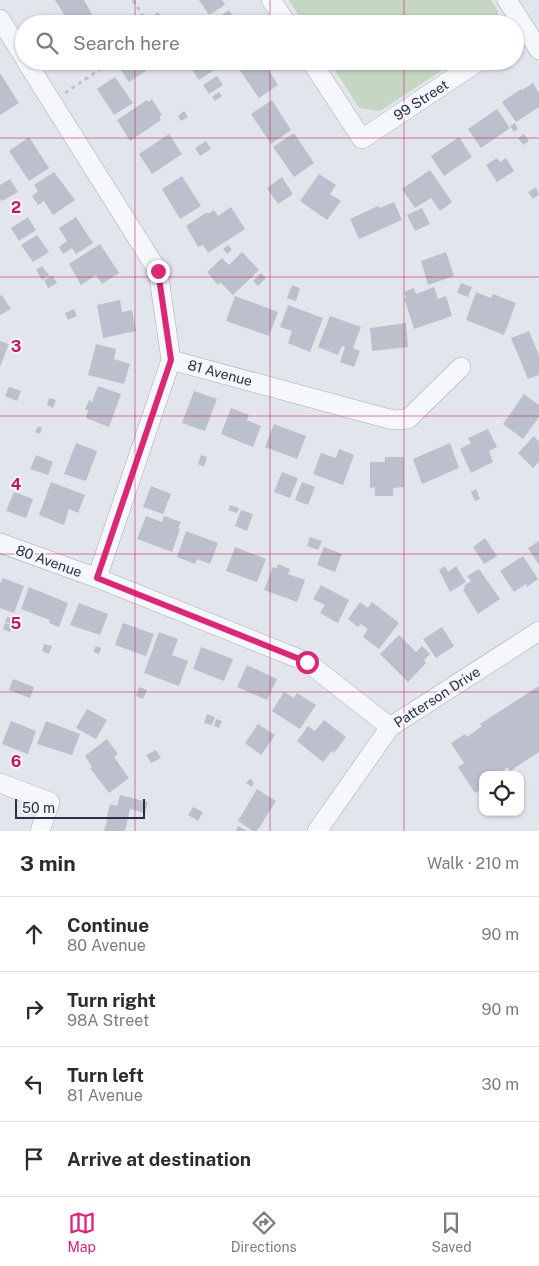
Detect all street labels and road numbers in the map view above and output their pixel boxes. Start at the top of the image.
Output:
street label: 99 Street [391,76,451,124]
street label: 81 Avenue [186,357,254,389]
street label: 80 Avenue [14,542,84,580]
street label: Patterson Drive [391,663,483,731]

